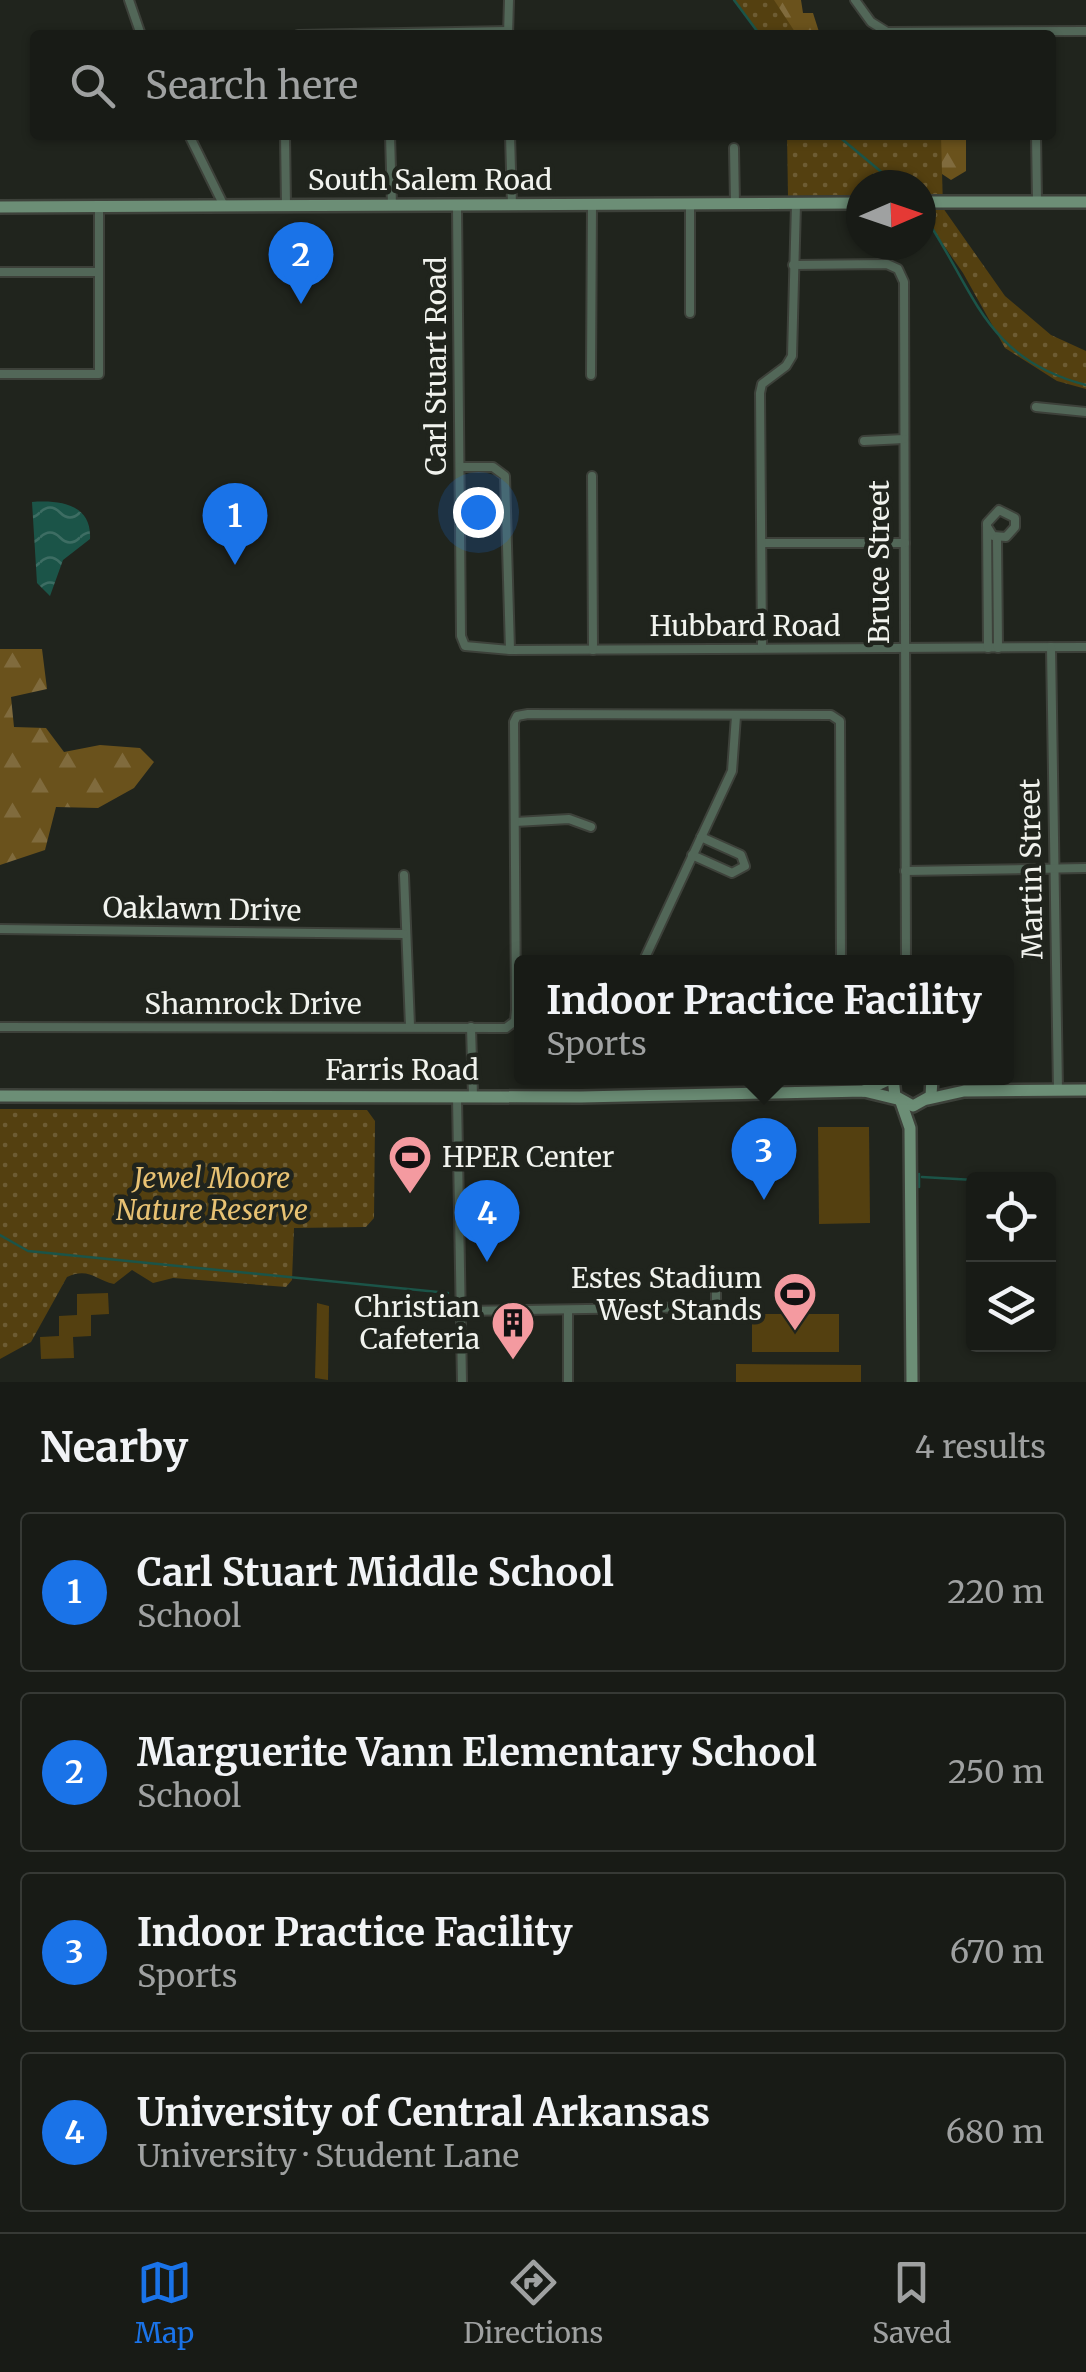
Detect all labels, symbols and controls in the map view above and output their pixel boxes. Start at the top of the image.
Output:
search box [30,30,1056,140]
icon: search [65,58,120,113]
text: Search here [145,62,358,109]
street label: South Salem Road [308,162,552,198]
north arrow [846,170,936,260]
pin: 2 [268,222,334,304]
street label: Carl Stuart Road [418,256,454,475]
street label: Bruce Street [861,480,897,644]
pin: 1 [202,482,268,565]
your location [453,487,504,538]
street label: Hubbard Road [649,608,841,644]
street label: Martin Street [1011,778,1051,960]
street label: Oaklawn Drive [102,889,302,929]
popup [514,955,1014,1085]
text: Indoor Practice Facility [546,977,982,1024]
street label: Shamrock Drive [144,986,362,1022]
text: Sports [546,1024,647,1064]
street label: Farris Road [325,1052,479,1088]
pin: 3 [732,1118,796,1200]
sports icon: HPER Center [387,1134,433,1195]
place label: HPER Center [442,1139,614,1175]
park label: Jewel Moore Nature Reserve [116,1160,308,1228]
map controls [966,1172,1056,1352]
button: locate [966,1172,1056,1262]
pin: 4 [454,1180,520,1262]
place label: Estes Stadium West Stands [571,1260,762,1328]
button: layers [966,1262,1056,1352]
sports icon: Estes Stadium West Stands [772,1271,818,1332]
place label: Christian Cafeteria [354,1289,480,1357]
building icon: Christian Cafeteria [490,1300,536,1361]
text: Nearby [40,1421,188,1473]
text: 4 results [915,1427,1046,1467]
text: Carl Stuart Middle School [137,1549,614,1596]
text: 1 [67,1572,82,1612]
text: 220 m [947,1572,1044,1612]
text: School [137,1596,241,1636]
text: Marguerite Vann Elementary School [137,1729,817,1776]
text: 2 [65,1752,84,1792]
text: 250 m [948,1752,1044,1792]
text: School [137,1776,241,1816]
text: Indoor Practice Facility [137,1909,573,1956]
text: 3 [65,1932,84,1972]
text: 670 m [950,1932,1044,1972]
text: Sports [137,1956,237,1996]
text: University of Central Arkansas [137,2089,710,2136]
text: 4 [64,2112,85,2152]
text: 680 m [946,2112,1044,2152]
text: University · Student Lane [137,2136,519,2176]
tab: Map [134,2255,194,2351]
tab: Directions [463,2255,603,2351]
tab: Saved [872,2255,951,2351]

